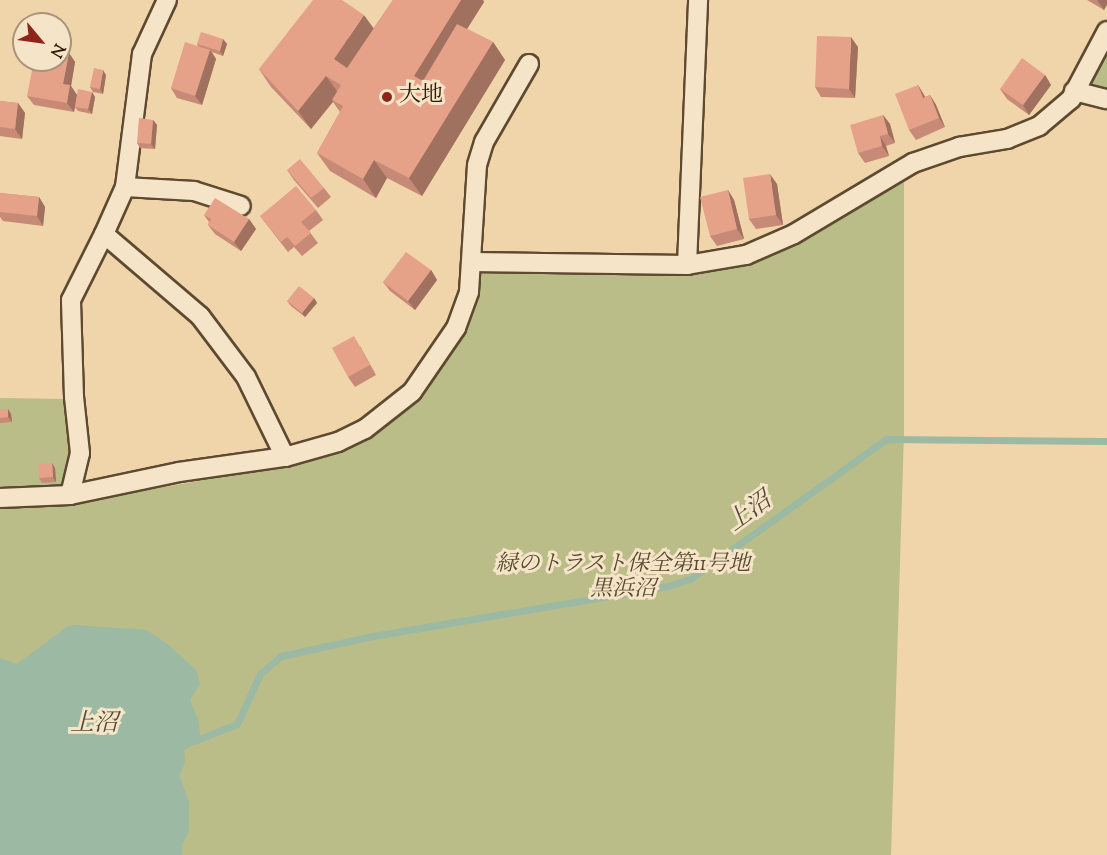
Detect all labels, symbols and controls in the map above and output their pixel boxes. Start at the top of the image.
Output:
north arrow [12,12,72,72]
text: N [43,39,70,61]
place label: 大地 [399,84,443,110]
marker: 大地 [380,90,394,104]
water label: 上沼 [722,487,778,539]
park label: 緑のトラスト保全第11号地 黒浜沼 [495,552,751,604]
water label: 上沼 [70,711,118,739]

